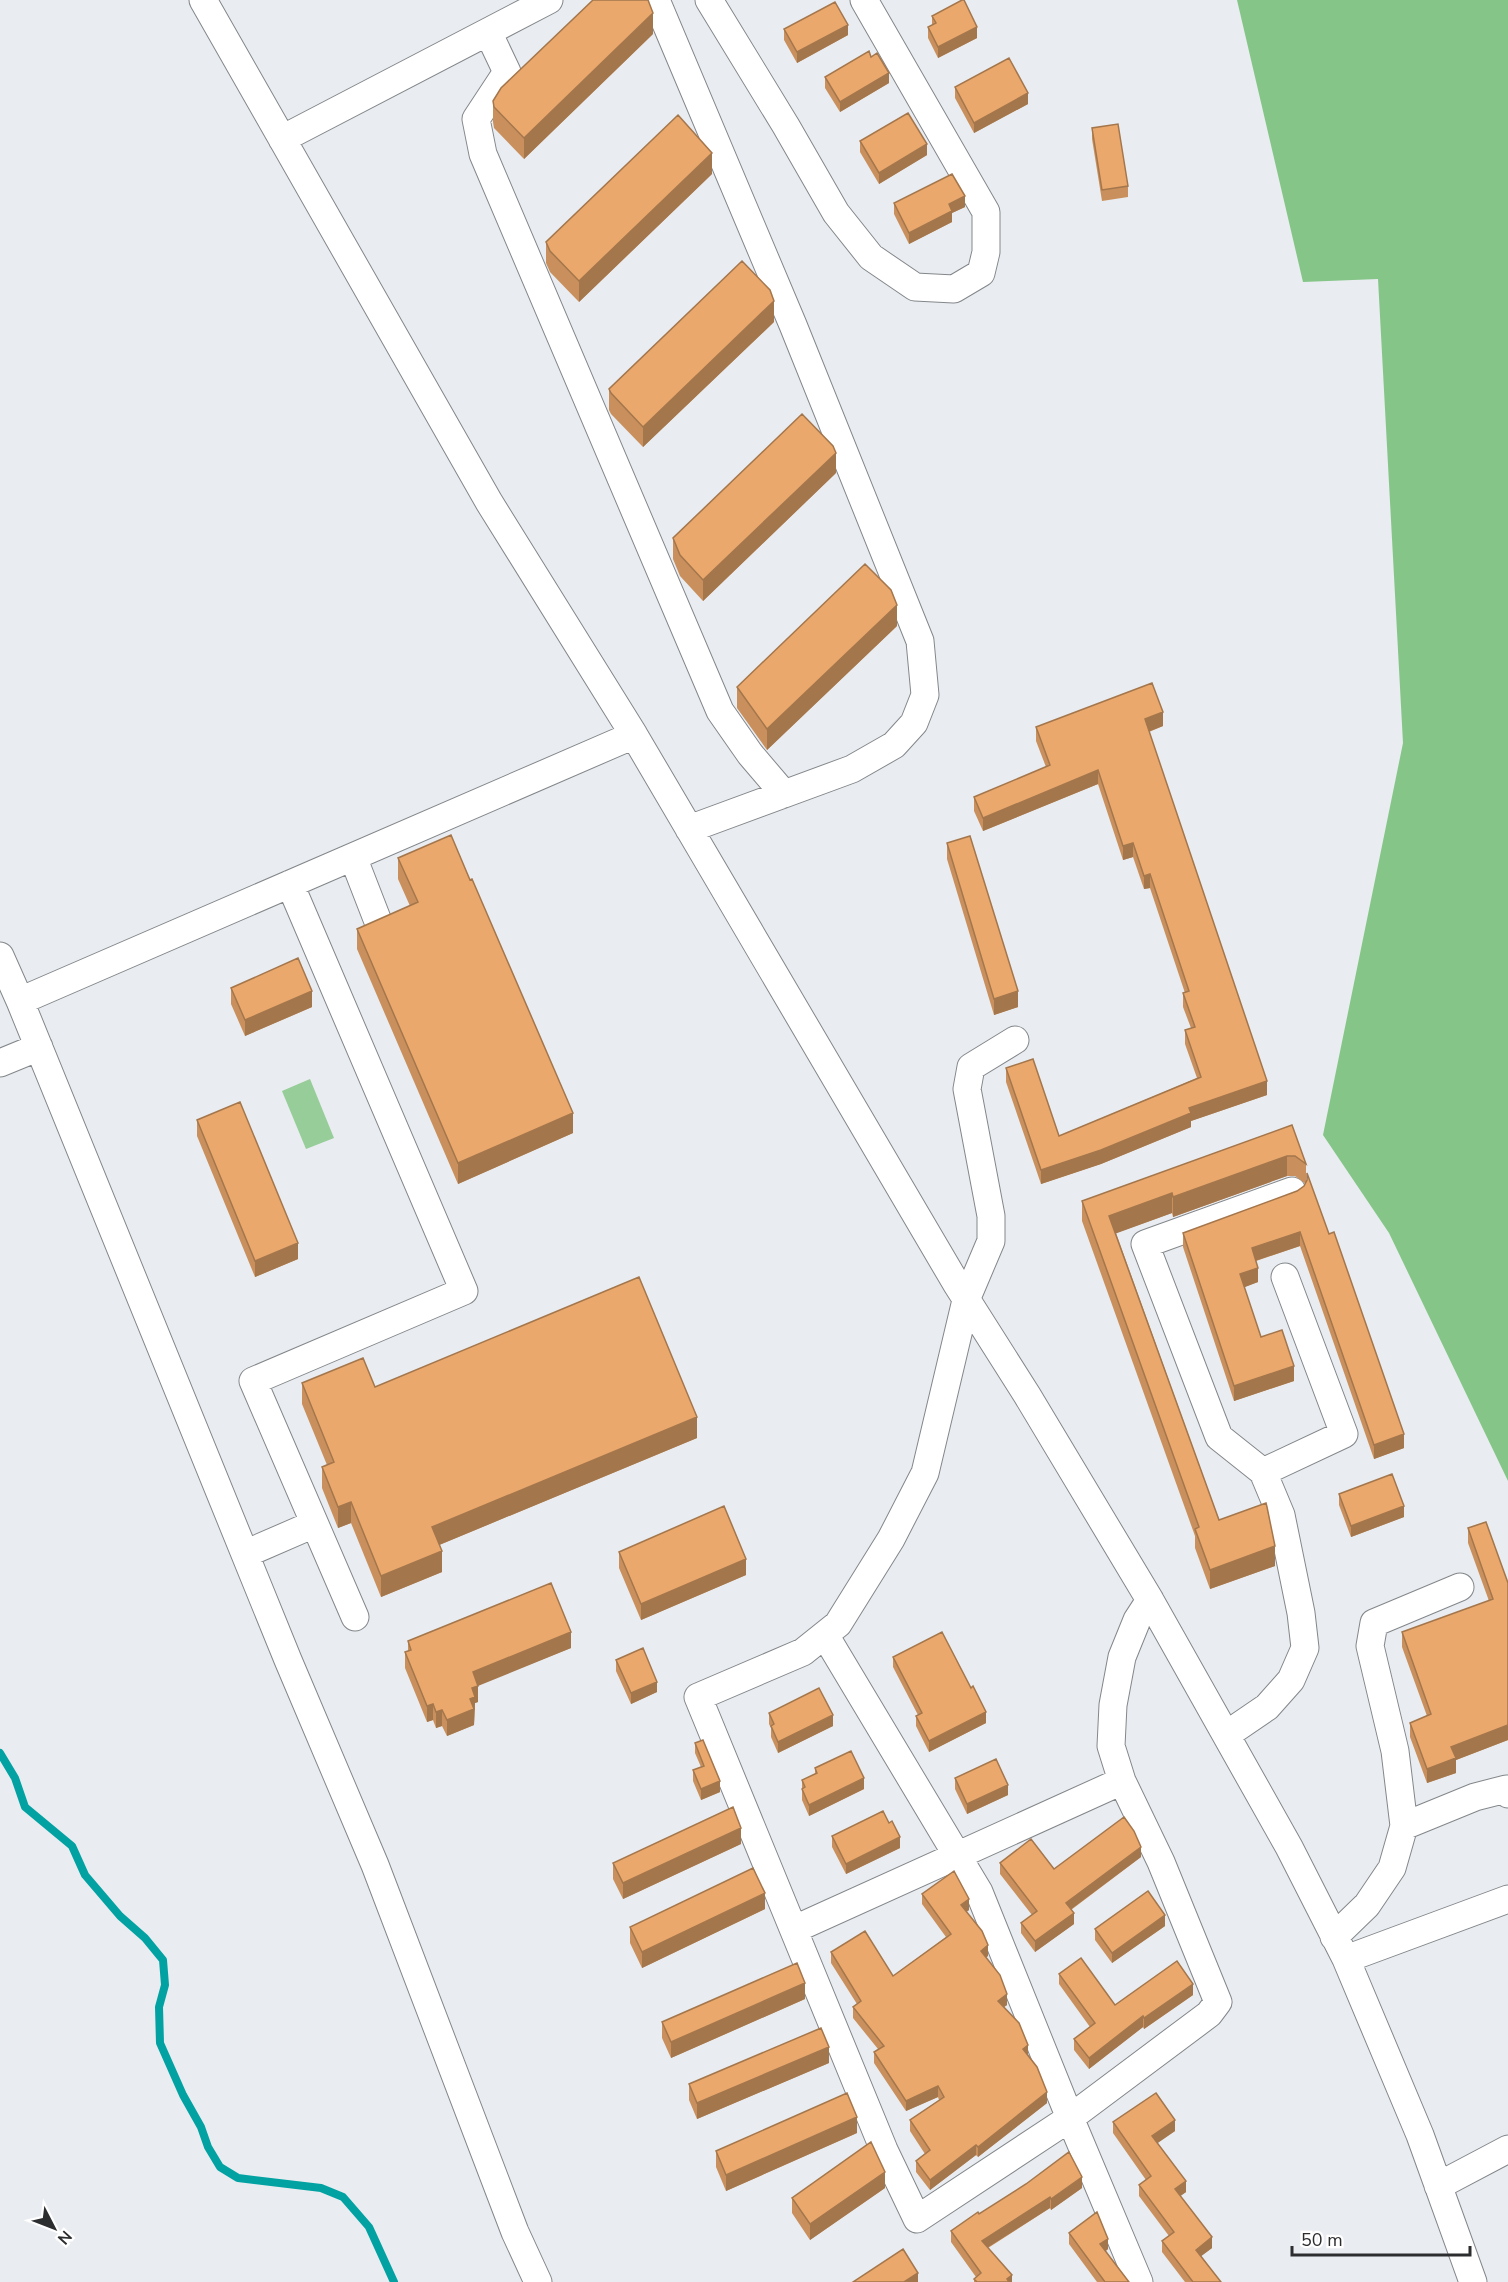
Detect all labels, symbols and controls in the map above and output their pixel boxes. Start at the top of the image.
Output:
north arrow [24,2198,84,2258]
scale bar [1292,2219,1470,2257]
text: N [52,2226,77,2249]
text: 50 m [1301,2228,1343,2252]

